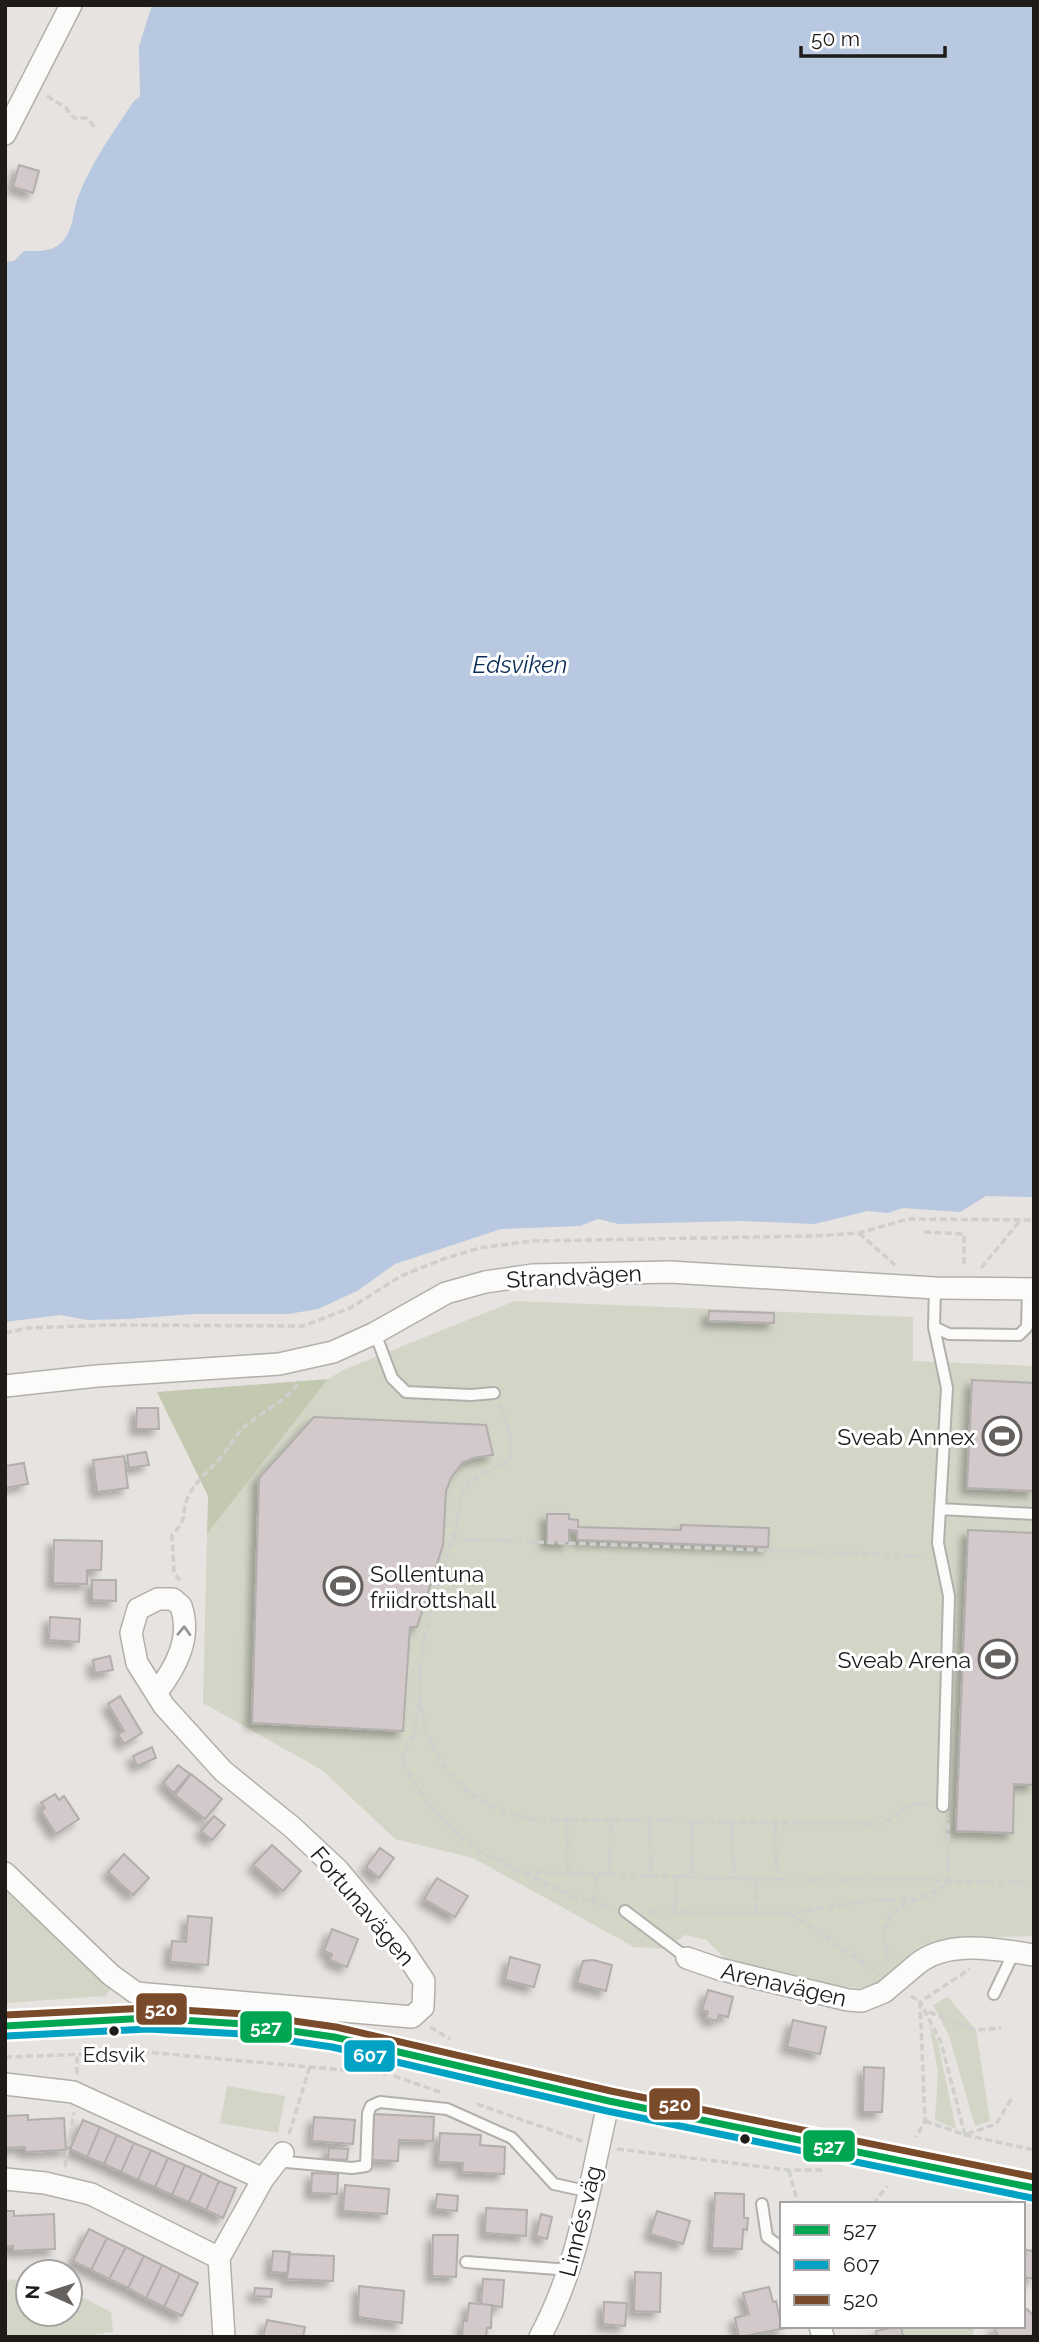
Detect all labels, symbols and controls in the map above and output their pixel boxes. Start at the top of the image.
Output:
scale bar [801,14,944,58]
text: 50 m [811,26,860,51]
water label: Edsviken [473,650,567,679]
street label: Strandvägen [506,1259,642,1293]
sports icon: Sveab Annex [981,1415,1023,1457]
place label: Sveab Annex [837,1423,975,1450]
place label: Sollentuna friidrottshall [370,1560,497,1613]
sports icon: Sollentuna friidrottshall [322,1565,364,1607]
one-way arrow [176,1625,191,1636]
sports icon: Sveab Arena [977,1638,1019,1680]
place label: Sveab Arena [838,1646,971,1673]
street label: Fortunavägen [305,1841,421,1971]
street label: Arenavägen [719,1956,849,2012]
line badge: 520 [135,1992,188,2026]
text: 520 [145,1998,177,2020]
line badge: 527 [239,2010,293,2044]
text: 527 [250,2016,282,2038]
marker: Edsvik [107,2024,121,2038]
line badge: 607 [343,2039,396,2073]
place label: Edsvik [83,2042,145,2067]
text: 607 [353,2044,387,2066]
line badge: 520 [648,2087,701,2121]
text: 520 [659,2093,691,2115]
line badge: 527 [802,2129,856,2163]
unlabelled marker [738,2132,752,2146]
text: 527 [813,2135,845,2157]
street label: Linnés väg [553,2163,607,2279]
legend [780,2202,1025,2328]
text: 527 [843,2217,877,2242]
text: 607 [843,2252,880,2277]
north arrow [14,2258,84,2328]
text: N [21,2284,43,2300]
text: 520 [843,2287,878,2312]

